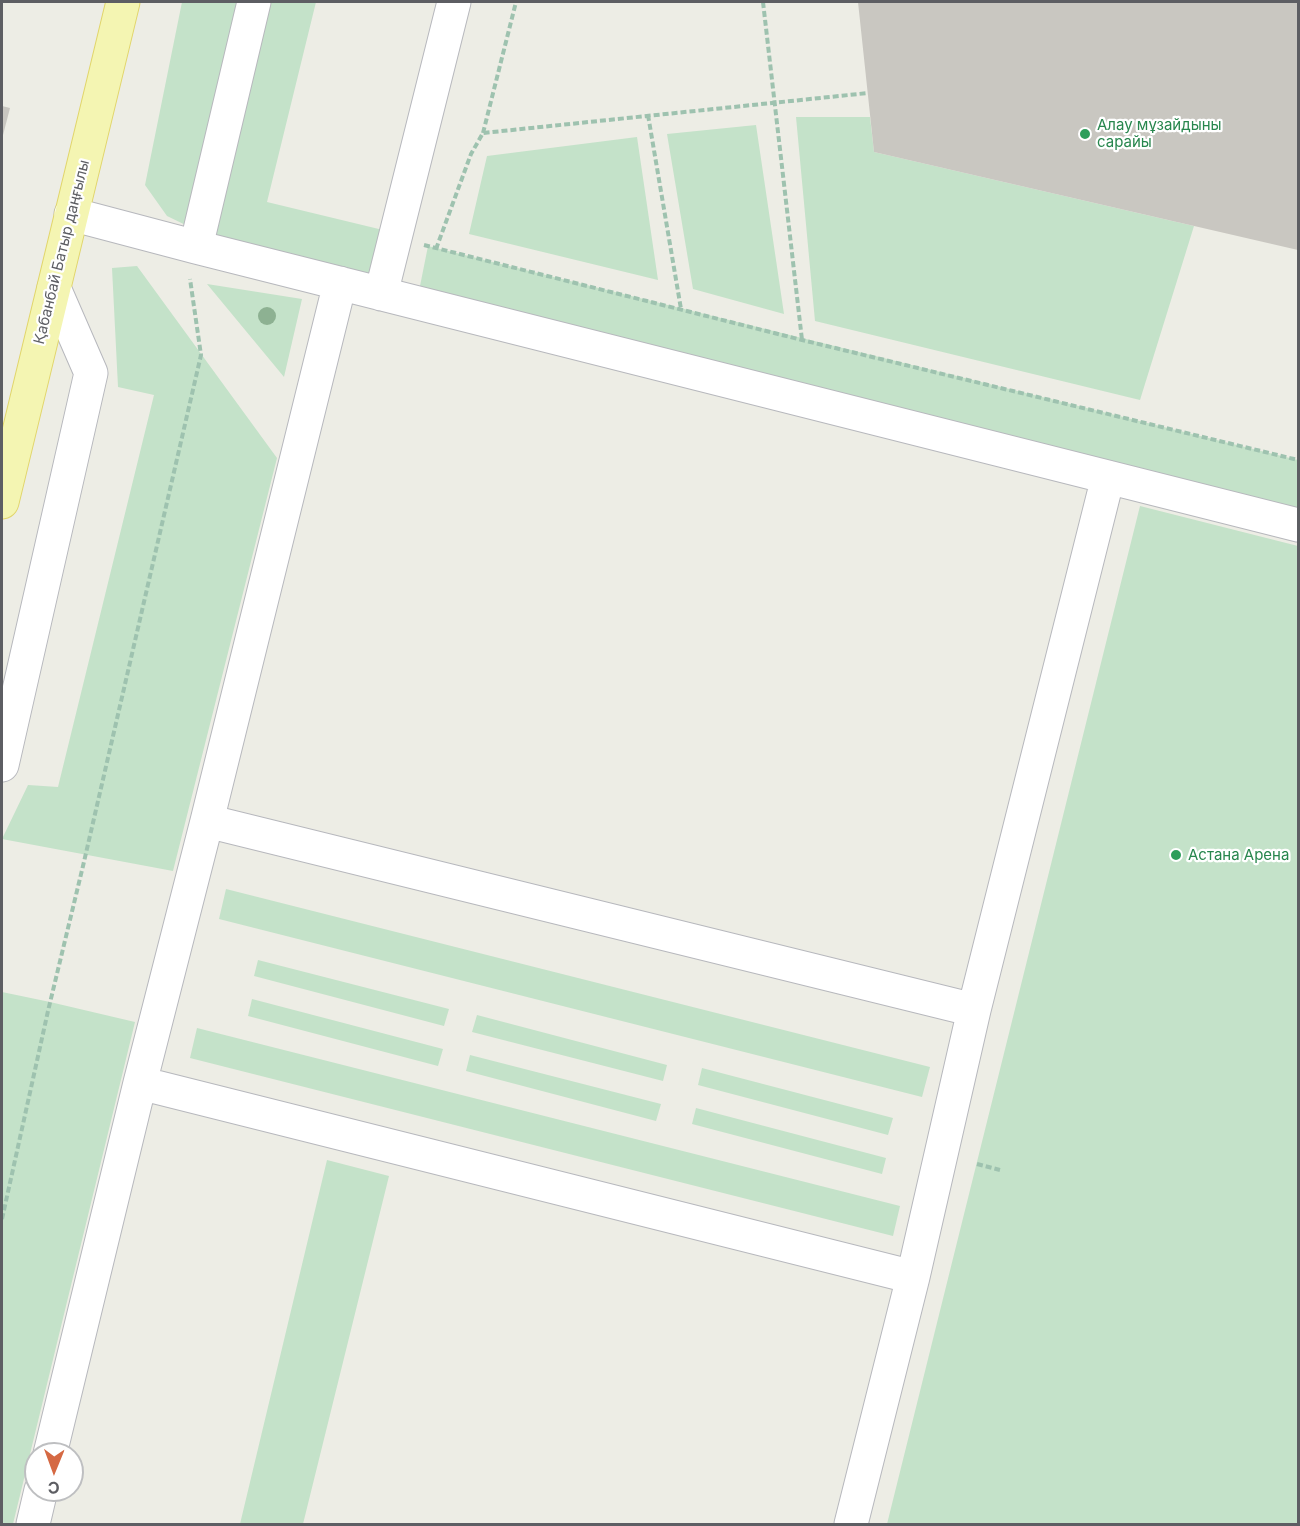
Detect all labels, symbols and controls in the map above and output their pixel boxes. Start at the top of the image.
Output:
place label: Алау мұзайдыны сарайы [1097,116,1222,151]
marker: Алау мұзайдыны сарайы [1078,127,1092,141]
street label: Қабанбай Батыр даңғылы [30,158,94,346]
place label: Астана Арена [1188,846,1289,864]
marker: Астана Арена [1169,848,1183,862]
north arrow [24,1442,84,1502]
text: С [48,1478,60,1498]

